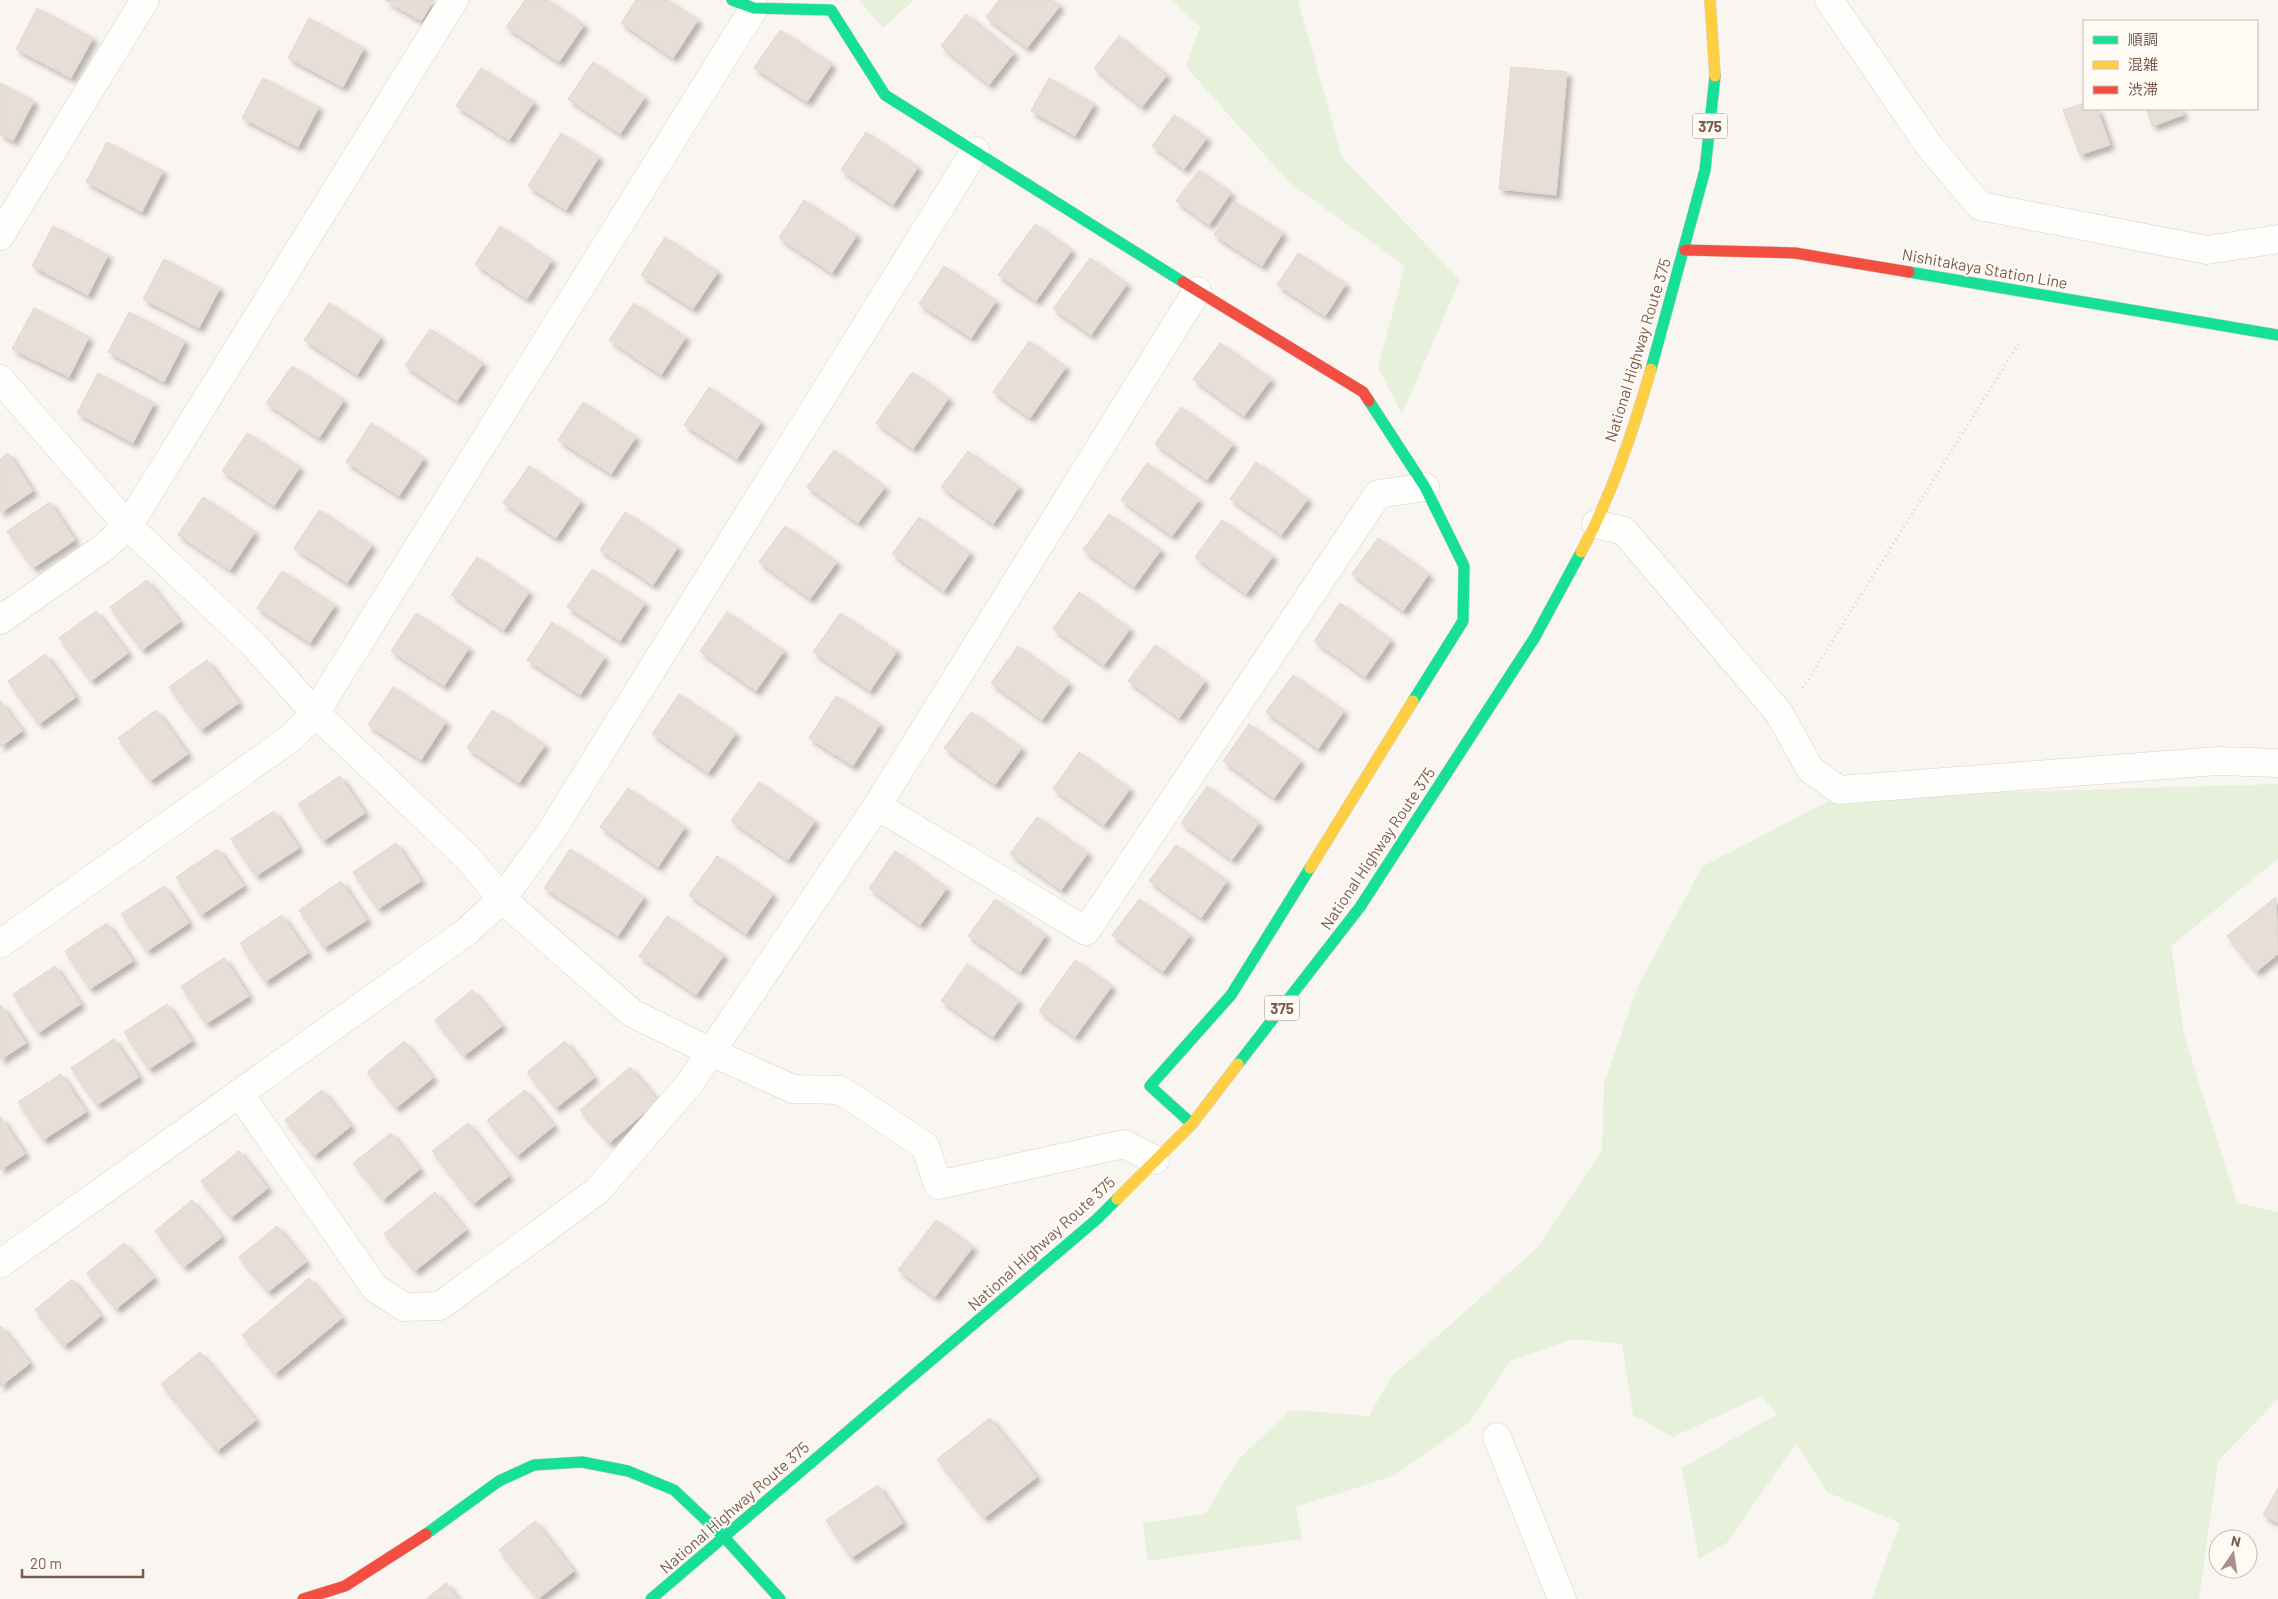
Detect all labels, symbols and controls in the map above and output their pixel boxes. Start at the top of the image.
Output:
legend [2083,20,2258,110]
text: 順調 [2128,30,2158,48]
text: 混雑 [2128,55,2158,73]
text: 渋滞 [2128,80,2158,98]
road number: 375 [1692,114,1728,138]
street label: Nishitakaya Station Line [1901,244,2069,292]
street label: National Highway Route 375 [1600,256,1674,444]
street label: National Highway Route 375 [1316,763,1438,933]
road number: 375 [1264,996,1300,1020]
street label: National Highway Route 375 [964,1172,1118,1314]
street label: National Highway Route 375 [656,1437,812,1577]
north arrow [2208,1529,2258,1579]
text: N [2230,1532,2242,1550]
scale bar [22,1546,144,1578]
text: 20 m [30,1554,62,1572]

